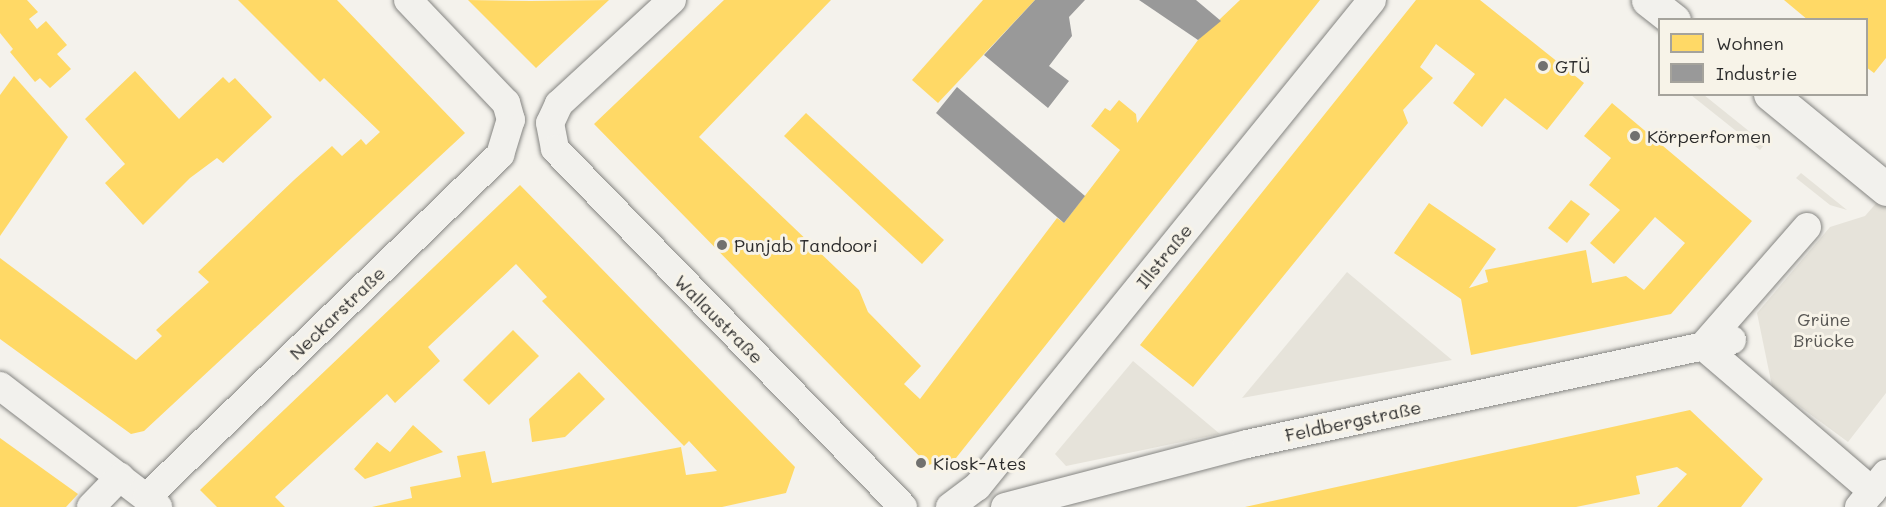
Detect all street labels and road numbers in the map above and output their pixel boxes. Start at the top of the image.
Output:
street label: Illstraße [1132,220,1196,292]
street label: Neckarstraße [285,262,389,364]
street label: Wallaustraße [670,270,768,368]
street label: Feldbergstraße [1283,396,1423,446]

